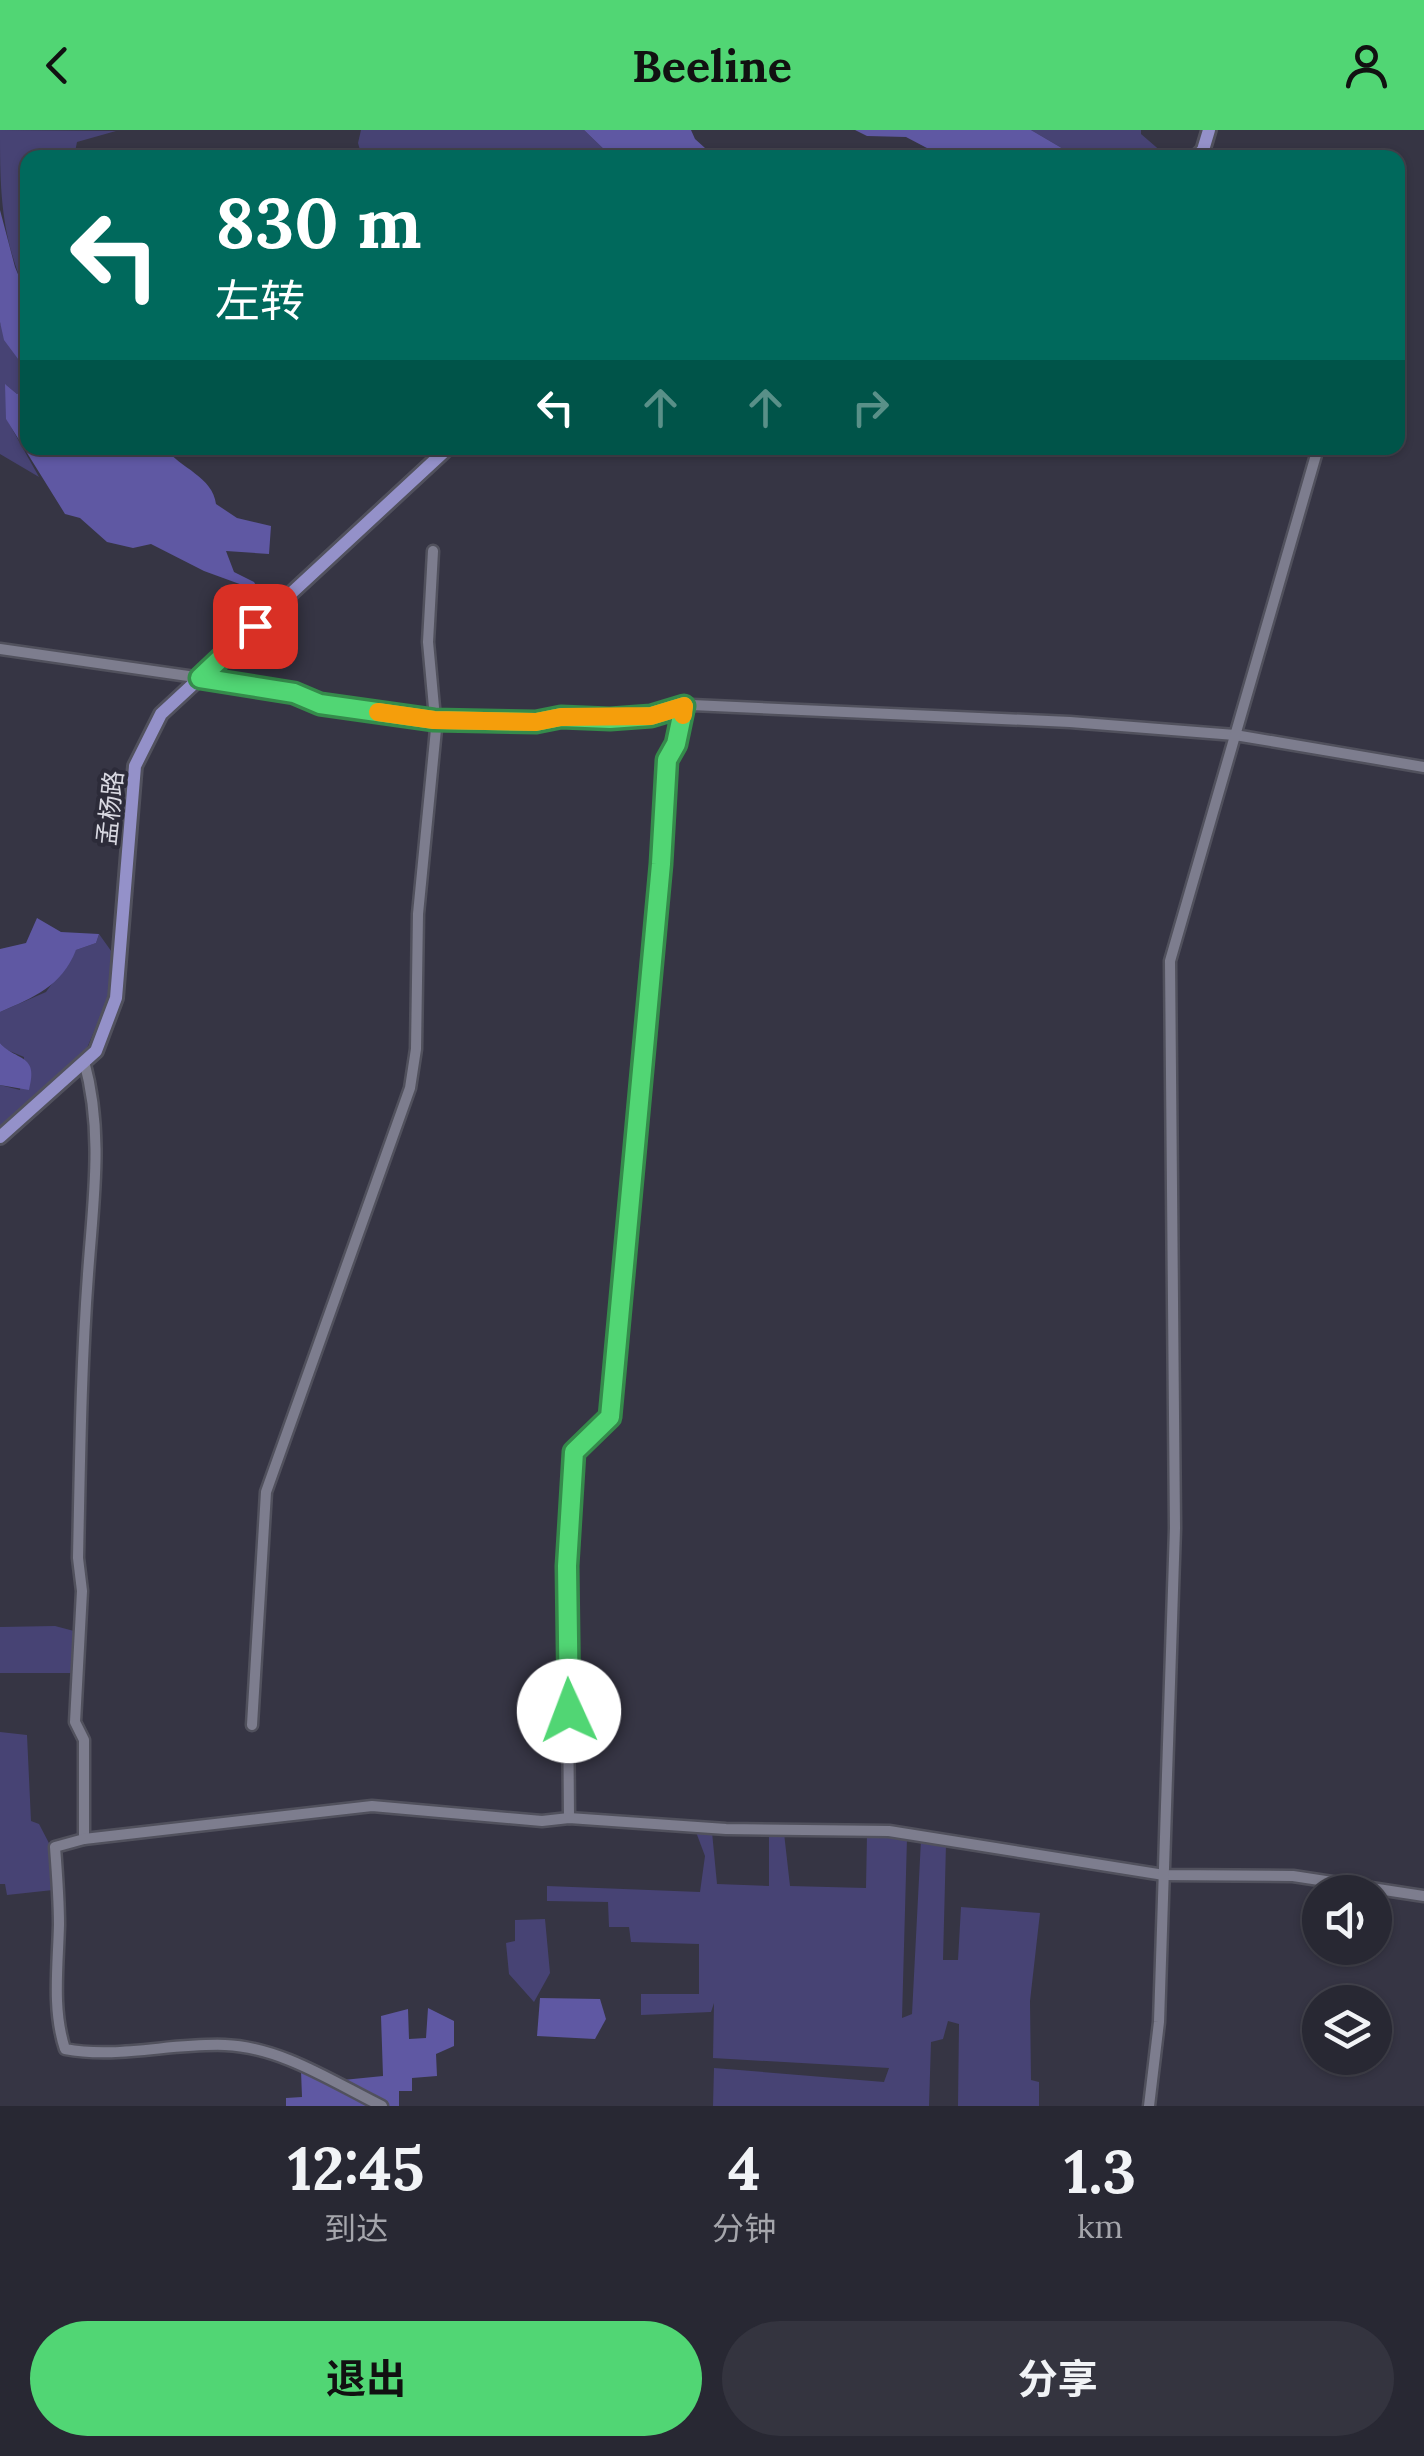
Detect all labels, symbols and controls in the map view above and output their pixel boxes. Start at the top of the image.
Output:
text: Beeline [632,37,792,94]
icon: back [30,38,85,93]
icon: person [1339,38,1394,93]
text: 830 m [215,178,422,267]
icon: left [50,190,180,320]
text: 左转 [215,272,305,329]
icon: left [528,380,583,435]
icon: ahead [633,380,688,435]
icon: ahead [738,380,793,435]
icon: right [843,380,898,435]
pin [213,584,298,669]
icon: arrive [228,599,283,654]
street label: 孟杨路 [90,769,130,847]
position arrow [517,1659,621,1763]
map controls [1302,1875,1392,2075]
button: sound [1302,1875,1392,1965]
button: layers [1302,1985,1392,2075]
text: 12:45 [288,2130,424,2206]
text: 4 [728,2130,761,2206]
text: 1.3 [1064,2133,1136,2209]
text: km [1077,2206,1123,2247]
text: 到达 [324,2208,388,2249]
text: 分钟 [712,2208,776,2249]
button: 退出 [30,2321,702,2436]
button: 分享 [722,2321,1394,2436]

